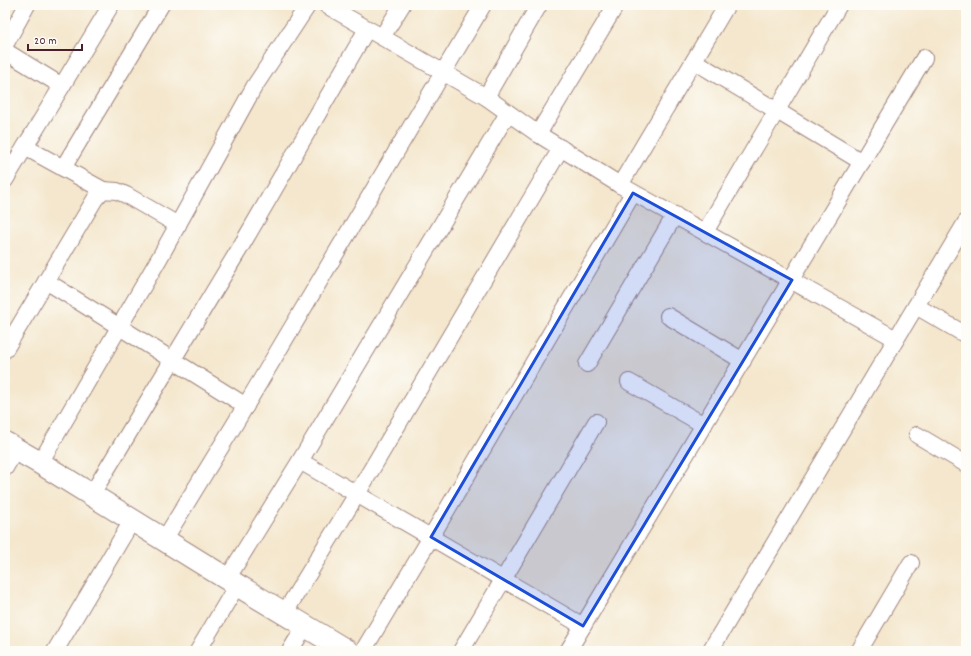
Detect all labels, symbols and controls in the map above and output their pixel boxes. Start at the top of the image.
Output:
scale bar [28,26,82,52]
text: 20 m [34,33,57,50]

